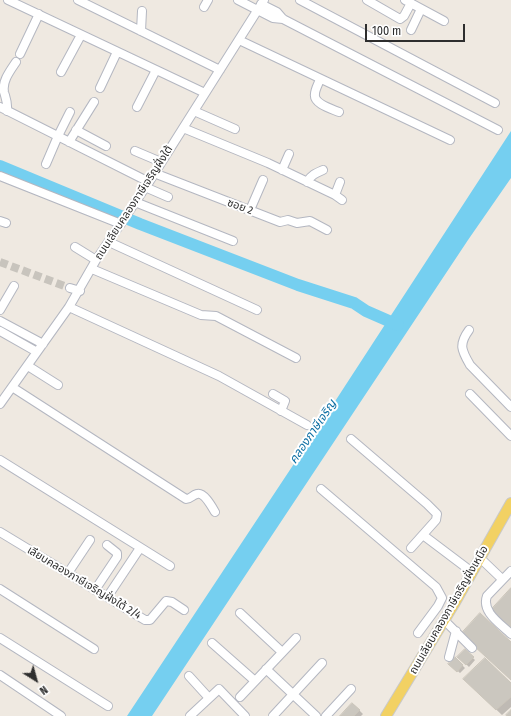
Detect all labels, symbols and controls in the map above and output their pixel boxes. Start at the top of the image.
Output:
scale bar [367,16,467,42]
text: 100 m [372,24,401,38]
street label: ถนนเลียบคลองภาษีเจริญฝั่งใต้ [92,143,176,263]
street label: ซอย 2 [225,196,255,218]
water label: คลองภาษีเจริญ [286,397,340,467]
street label: ถนนเลียบคลองภาษีเจริญฝั่งเหนือ [407,543,491,677]
street label: เลียบคลองภาษีเจริญฝั่งใต้ 2/4 [25,544,143,622]
north arrow [16,660,56,700]
text: N [37,683,50,697]

